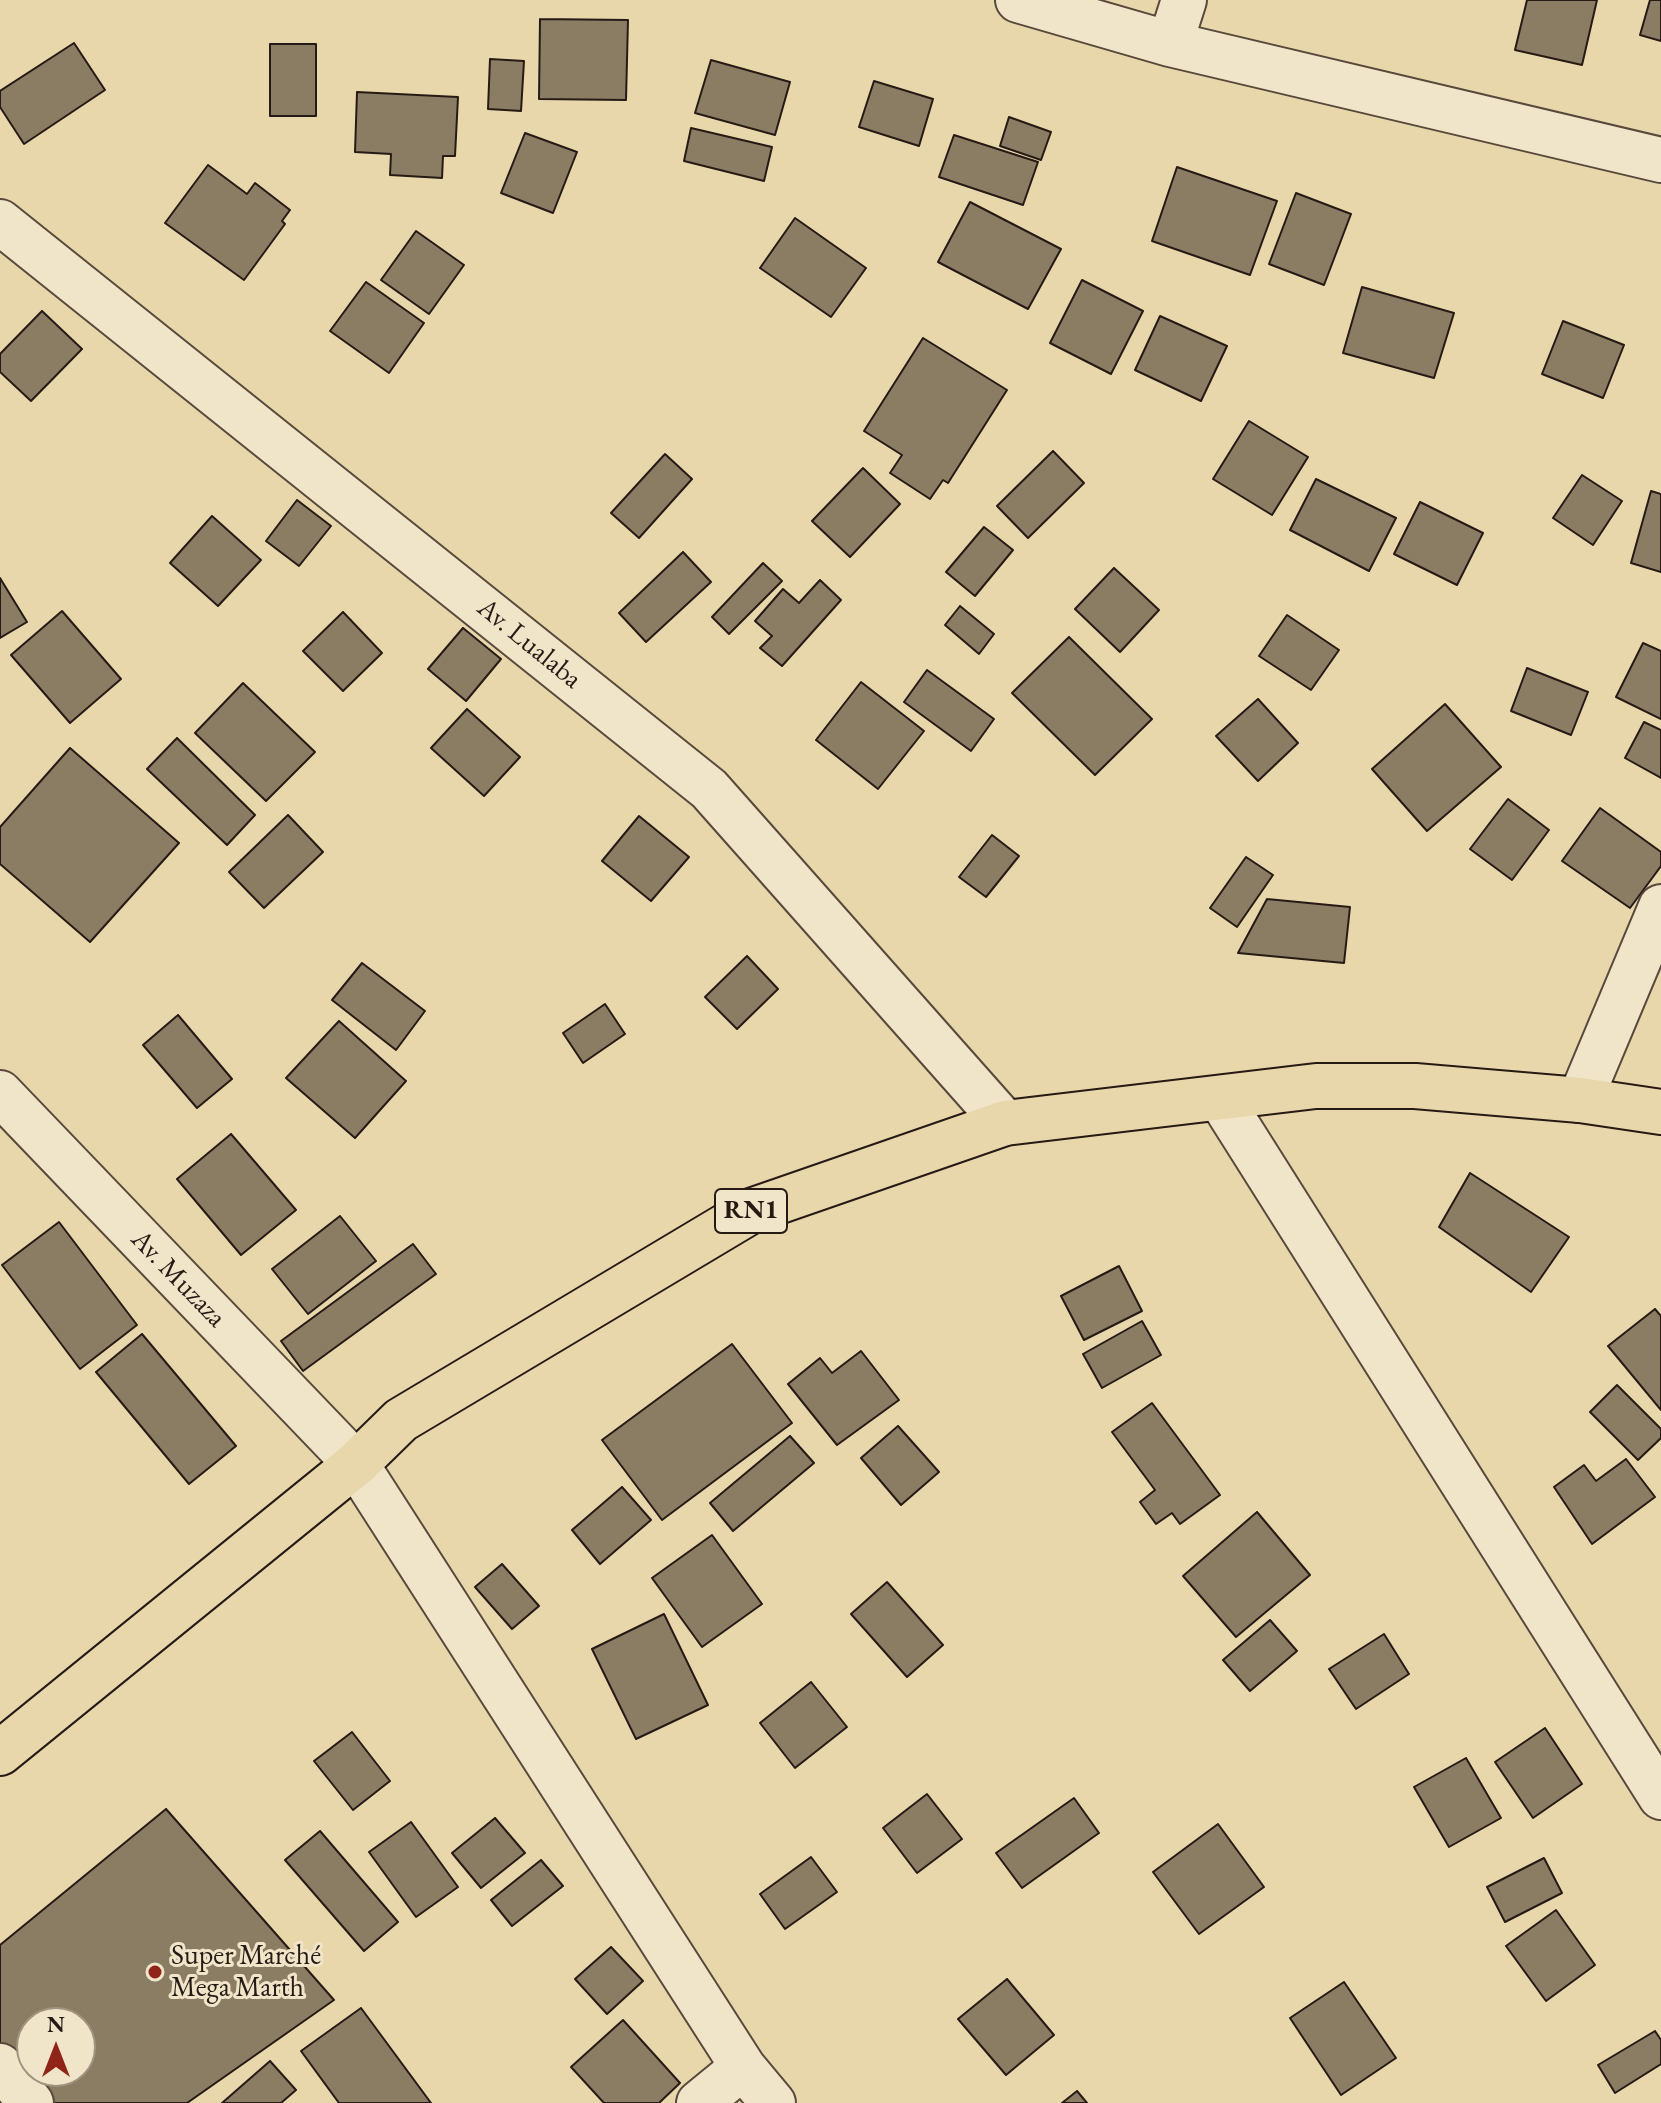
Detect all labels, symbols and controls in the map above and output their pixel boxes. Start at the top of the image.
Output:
street label: Av. Lualaba [470,592,588,696]
road number: RN1 [715,1189,787,1233]
street label: Av. Muzaza [123,1223,233,1335]
place label: Super Marché Mega Marth [171,1939,321,2005]
marker: Super Marché Mega Marth [146,1963,164,1981]
north arrow [16,2007,96,2087]
text: N [47,2010,65,2039]

